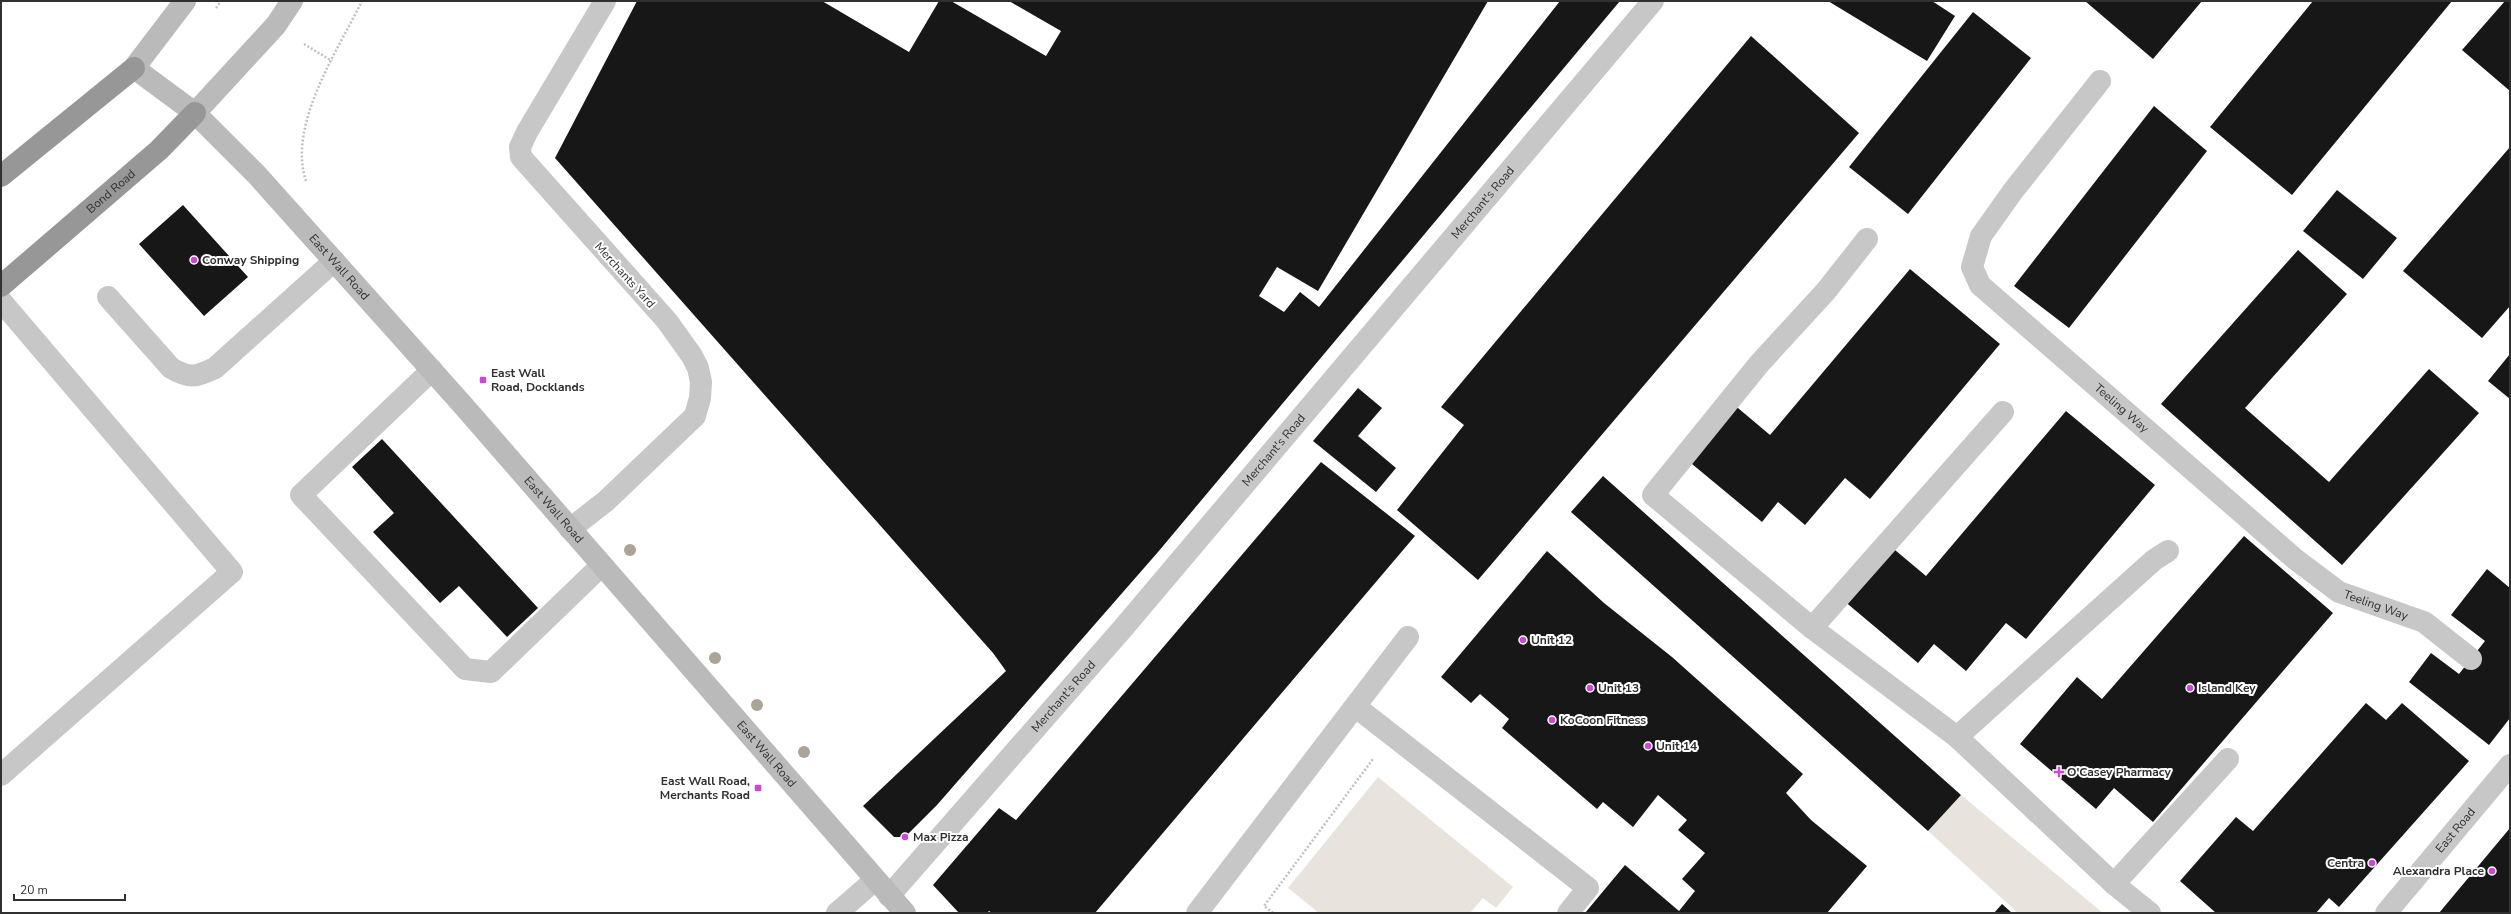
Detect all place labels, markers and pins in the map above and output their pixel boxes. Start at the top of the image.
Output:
place label: Conway Shipping [202,252,299,268]
marker: Conway Shipping [189,255,199,265]
place label: East Wall Road, Docklands [491,365,585,395]
marker: East Wall Road, Docklands [478,375,488,385]
place label: Unit 12 [1531,632,1572,648]
marker: Unit 12 [1518,635,1528,645]
place label: Unit 13 [1598,680,1639,696]
place label: Island Key [2198,680,2256,696]
marker: Unit 13 [1585,683,1595,693]
marker: Island Key [2185,683,2195,693]
place label: KoCoon Fitness [1560,712,1646,728]
marker: KoCoon Fitness [1547,715,1557,725]
place label: Unit 14 [1656,738,1697,754]
marker: Unit 14 [1643,741,1653,751]
place label: O'Casey Pharmacy [2067,764,2172,780]
marker: O'Casey Pharmacy [2054,767,2064,777]
place label: East Wall Road, Merchants Road [660,773,750,803]
marker: East Wall Road, Merchants Road [753,783,763,793]
place label: Max Pizza [913,829,969,845]
marker: Max Pizza [900,832,910,842]
place label: Centra [2327,855,2364,871]
marker: Centra [2367,858,2377,868]
place label: Alexandra Place [2393,863,2484,879]
marker: Alexandra Place [2487,866,2497,876]

